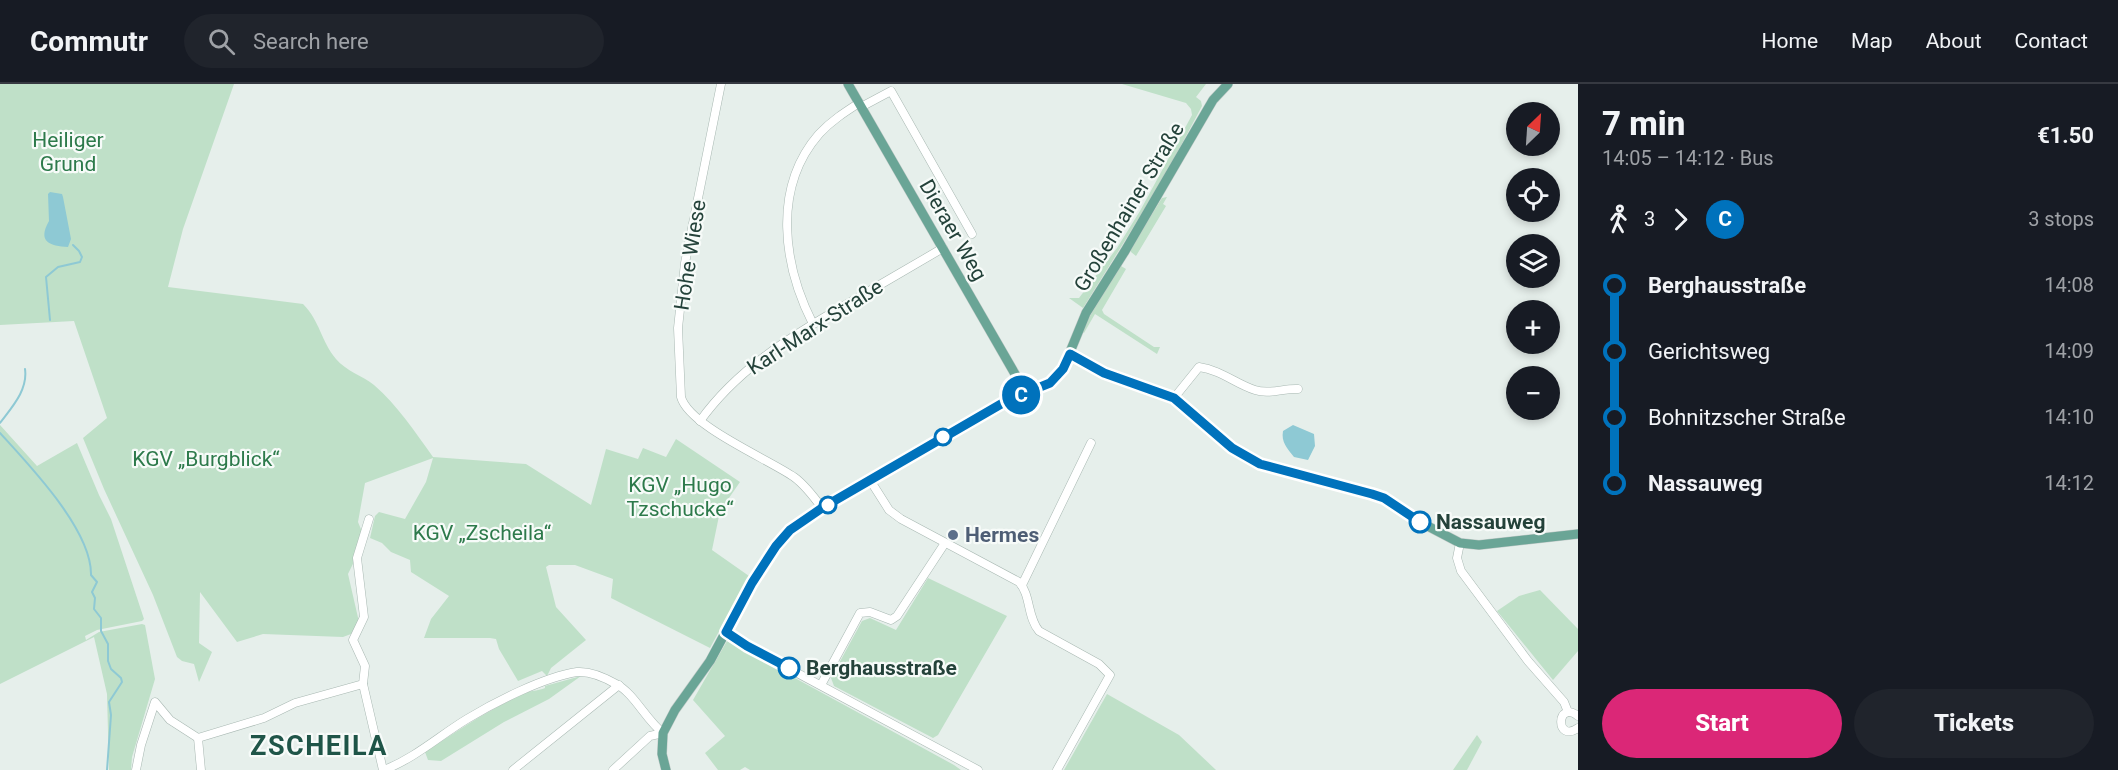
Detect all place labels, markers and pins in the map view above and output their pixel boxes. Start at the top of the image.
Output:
unlabelled marker [934,428,952,446]
unlabelled marker [819,496,837,514]
place label: Nassauweg [1436,510,1545,534]
marker: Nassauweg [1409,511,1431,533]
place label: Hermes [965,523,1039,547]
marker: Hermes [946,528,960,542]
place label: Berghausstraße [806,656,957,680]
marker: Berghausstraße [778,657,800,679]

